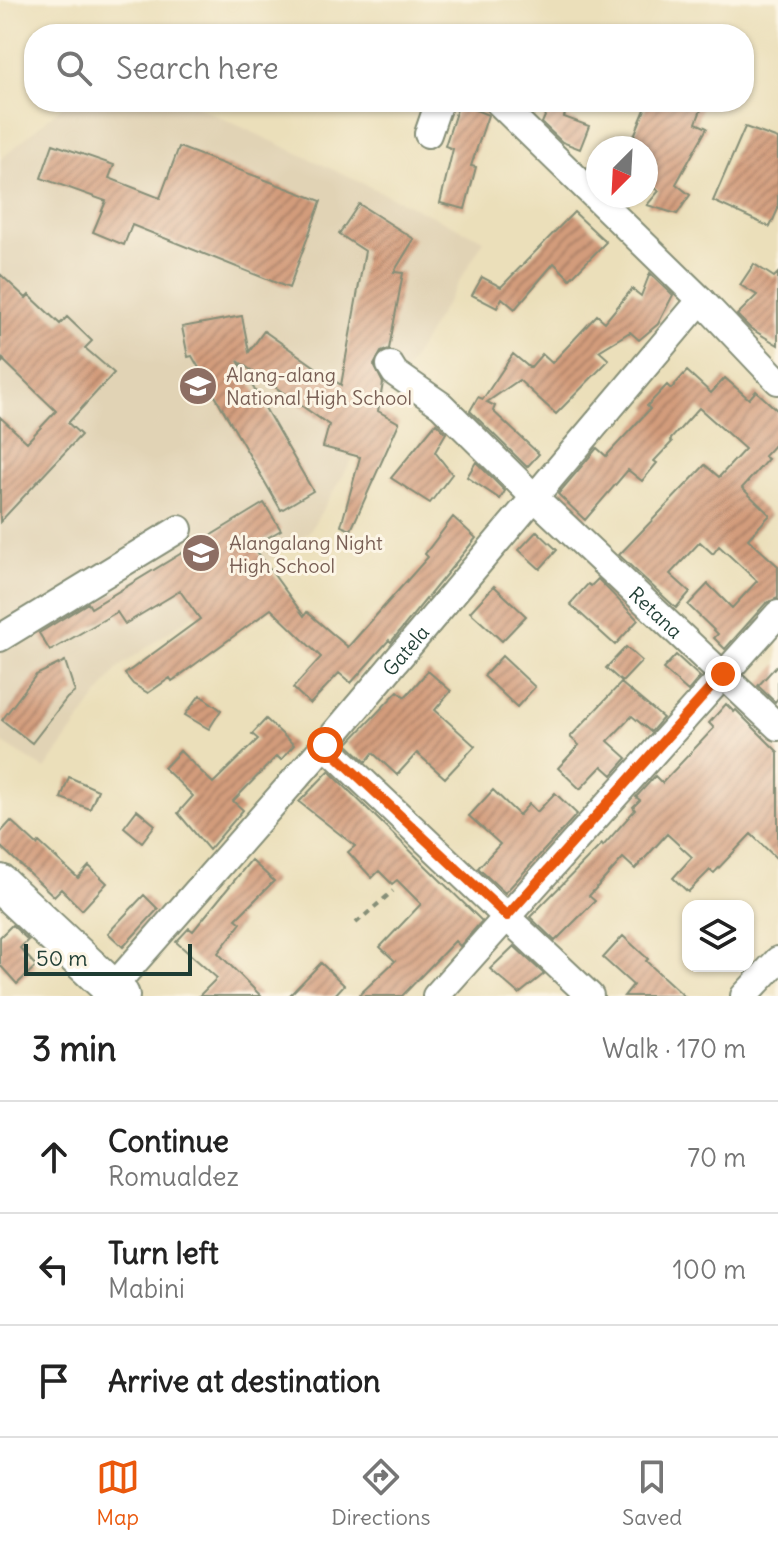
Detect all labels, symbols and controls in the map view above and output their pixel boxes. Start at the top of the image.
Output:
search box [24,24,754,112]
icon: search [52,46,96,90]
text: Search here [116,49,279,87]
north arrow [586,136,658,208]
place label: Alang-alang National High School [226,362,412,410]
school or university icon: Alang-alang National High School [177,365,219,407]
place label: Alangalang Night High School [229,530,383,578]
school or university icon: Alangalang Night High School [180,532,222,574]
street label: Retana [624,581,688,643]
street label: Gatela [377,619,434,681]
route end [705,656,741,692]
route start [307,727,343,763]
map controls [682,900,754,972]
button: layers [682,900,754,972]
scale bar [24,940,192,976]
text: 50 m [36,944,88,972]
text: 3 min [32,1027,117,1070]
text: Walk · 170 m [602,1032,746,1065]
text: Continue [108,1122,229,1160]
icon: ahead [32,1135,76,1179]
text: 70 m [687,1141,746,1174]
text: Romualdez [108,1160,239,1193]
text: Turn left [108,1234,219,1272]
icon: left [32,1247,76,1291]
text: 100 m [672,1253,746,1286]
text: Mabini [108,1272,185,1305]
icon: arrive [32,1359,76,1403]
text: Arrive at destination [108,1362,380,1400]
tab: Map [96,1455,140,1531]
tab: Directions [331,1455,431,1531]
tab: Saved [622,1455,682,1531]

